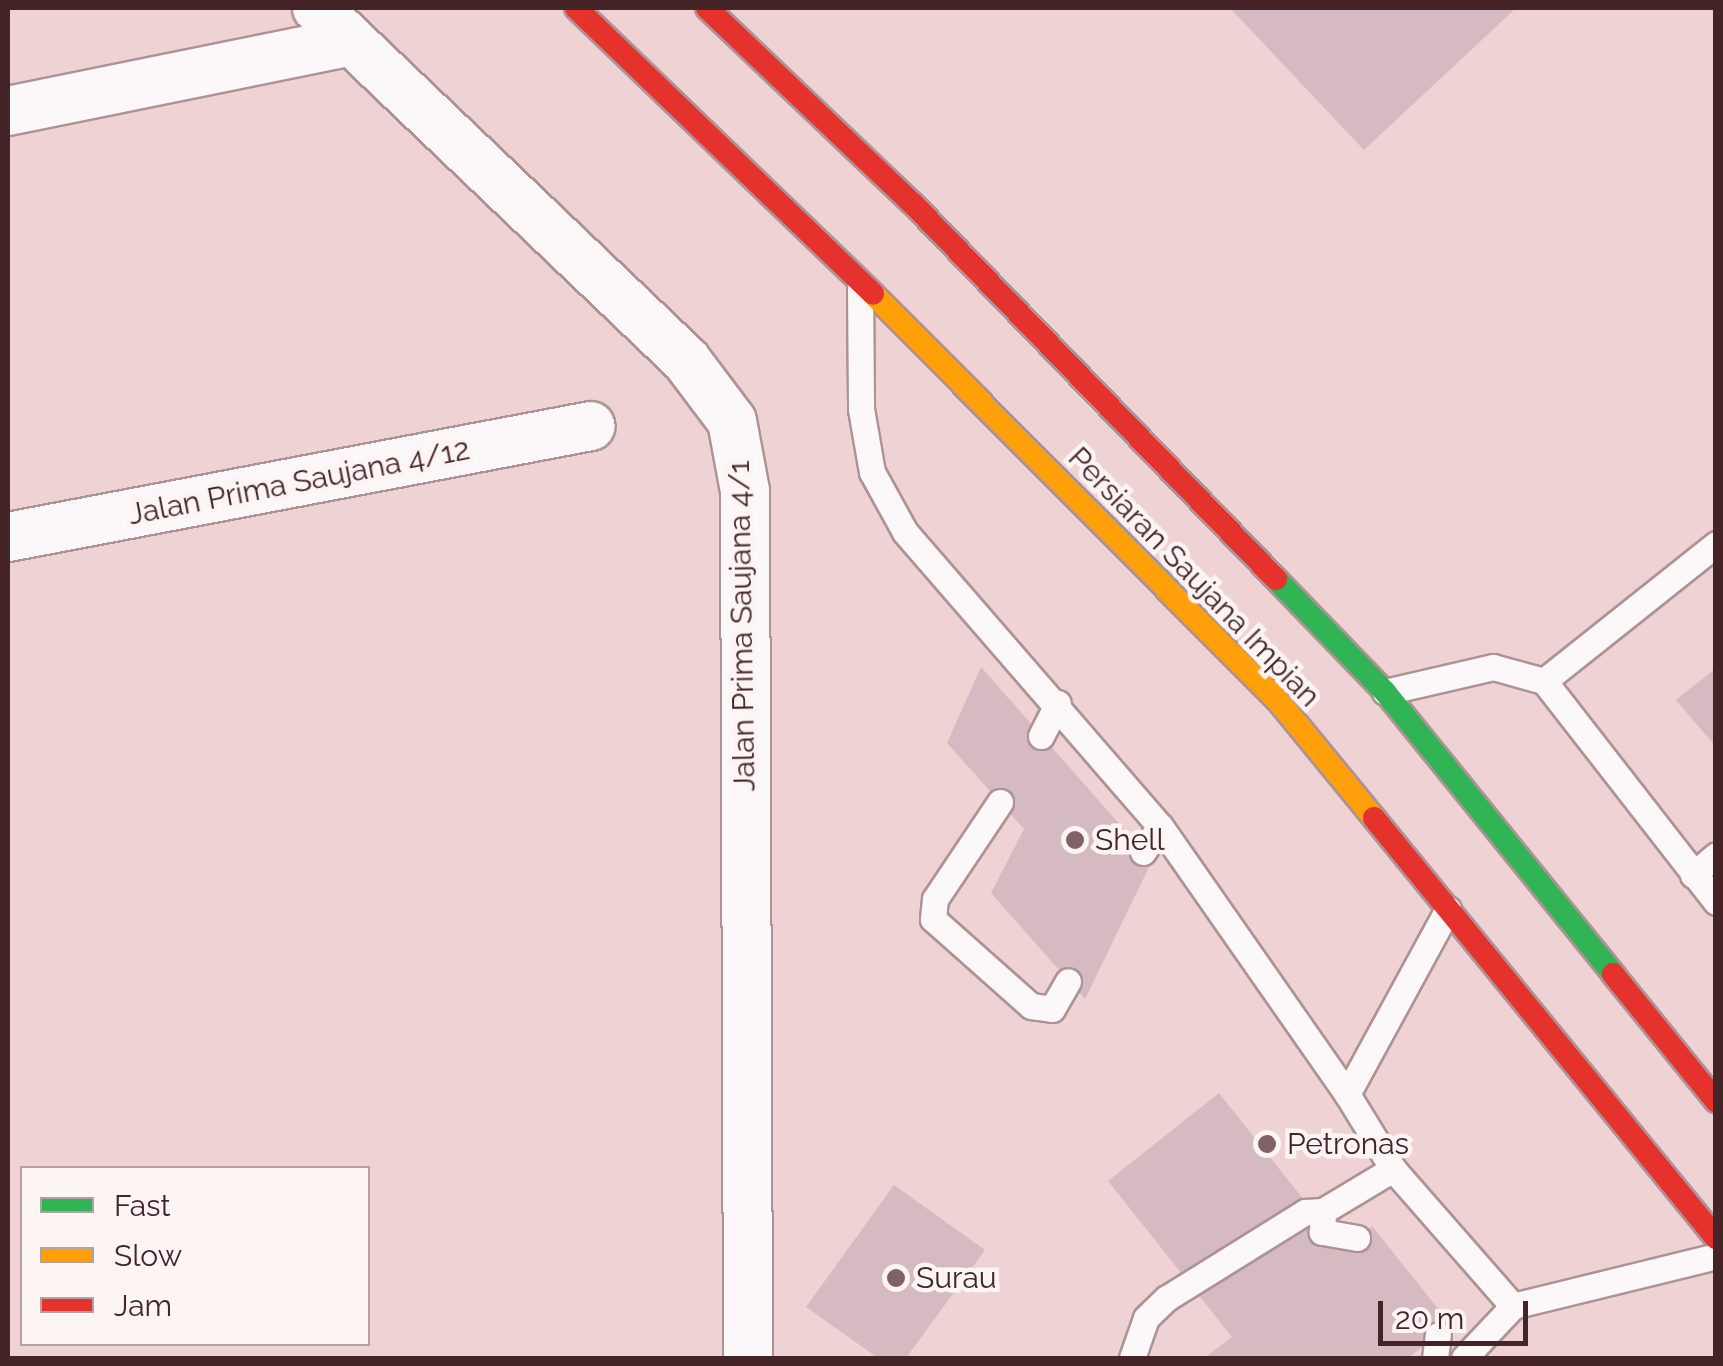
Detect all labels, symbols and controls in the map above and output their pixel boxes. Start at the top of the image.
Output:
street label: Jalan Prima Saujana 4/12 [125,431,473,533]
street label: Persiaran Saujana Impian [1061,440,1327,714]
street label: Jalan Prima Saujana 4/1 [721,460,763,792]
place label: Shell [1095,822,1165,858]
marker: Shell [1064,829,1086,851]
place label: Petronas [1287,1126,1409,1162]
marker: Petronas [1256,1133,1278,1155]
legend [20,1166,370,1346]
text: Fast [114,1188,171,1223]
text: Slow [114,1238,182,1273]
place label: Surau [916,1260,997,1296]
marker: Surau [885,1267,907,1289]
scale bar [1383,1281,1533,1343]
text: Jam [114,1288,172,1323]
text: 20 m [1395,1301,1464,1336]

